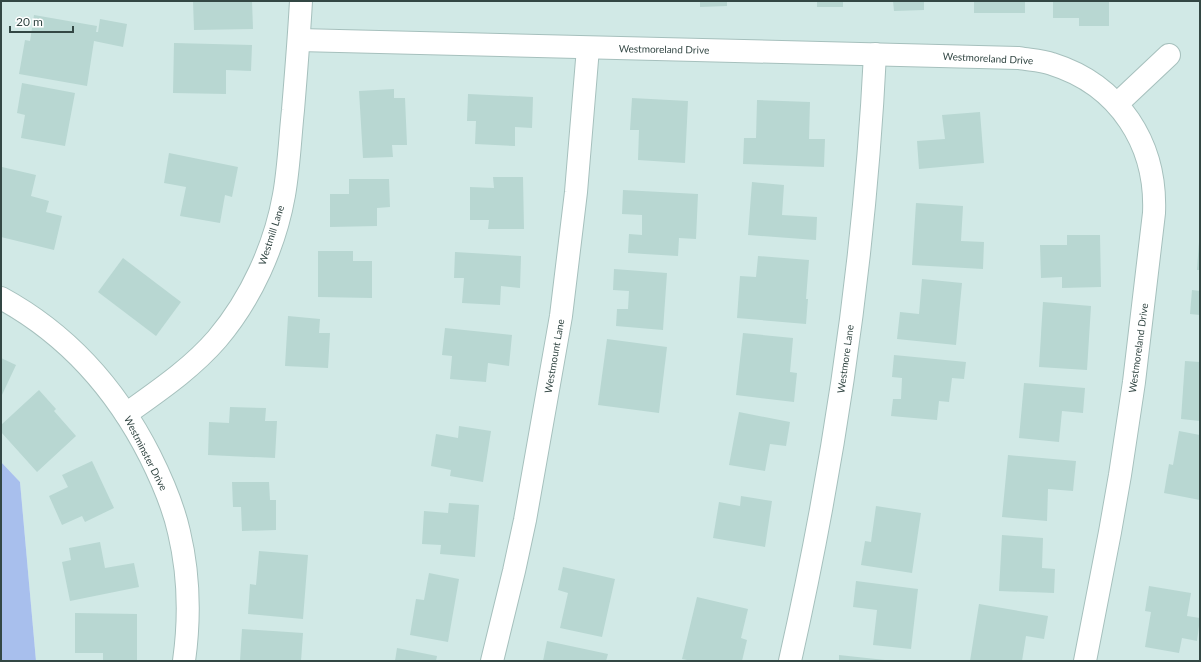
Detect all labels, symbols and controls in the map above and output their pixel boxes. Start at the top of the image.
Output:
scale bar [10,8,73,34]
text: 20 m [16,14,43,29]
street label: Westmoreland Drive [619,42,709,56]
street label: Westmoreland Drive [942,50,1034,66]
street label: Westmill Lane [256,204,286,266]
street label: Westmoreland Drive [1126,302,1150,394]
street label: Westmount Lane [542,318,566,394]
street label: Westmore Lane [834,324,856,394]
street label: Westminster Drive [122,414,170,492]

